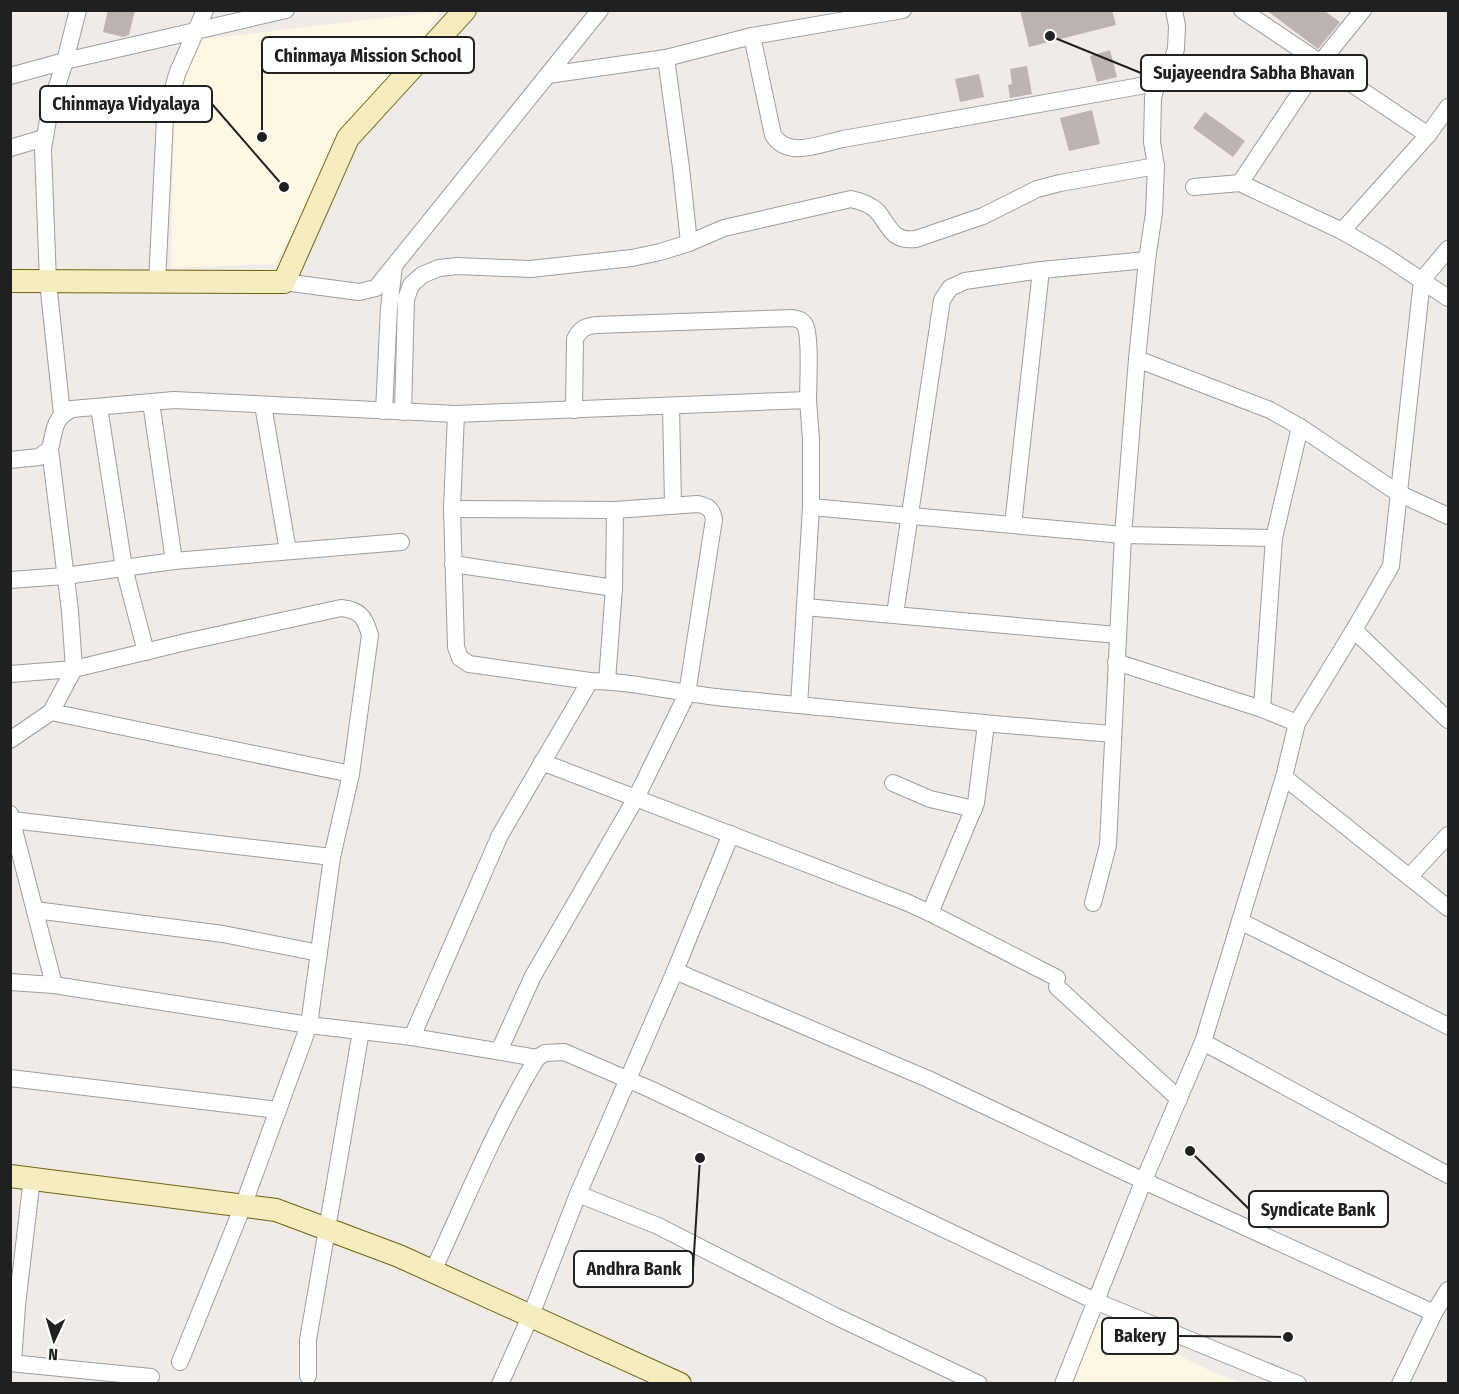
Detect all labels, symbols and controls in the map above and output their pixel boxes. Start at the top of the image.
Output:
callout: Chinmaya Mission School [262,37,474,73]
text: Chinmaya Mission School [274,45,462,67]
callout: Sujayeendra Sabha Bhavan [1141,55,1367,91]
text: Sujayeendra Sabha Bhavan [1153,62,1355,84]
callout: Chinmaya Vidyalaya [40,86,212,122]
text: Chinmaya Vidyalaya [52,93,200,115]
callout: Syndicate Bank [1249,1191,1388,1227]
text: Syndicate Bank [1261,1199,1376,1221]
callout: Andhra Bank [574,1251,693,1287]
text: Andhra Bank [586,1258,682,1280]
north arrow [24,1310,84,1370]
callout: Bakery [1102,1318,1178,1354]
text: Bakery [1114,1325,1167,1347]
text: N [48,1345,58,1364]

